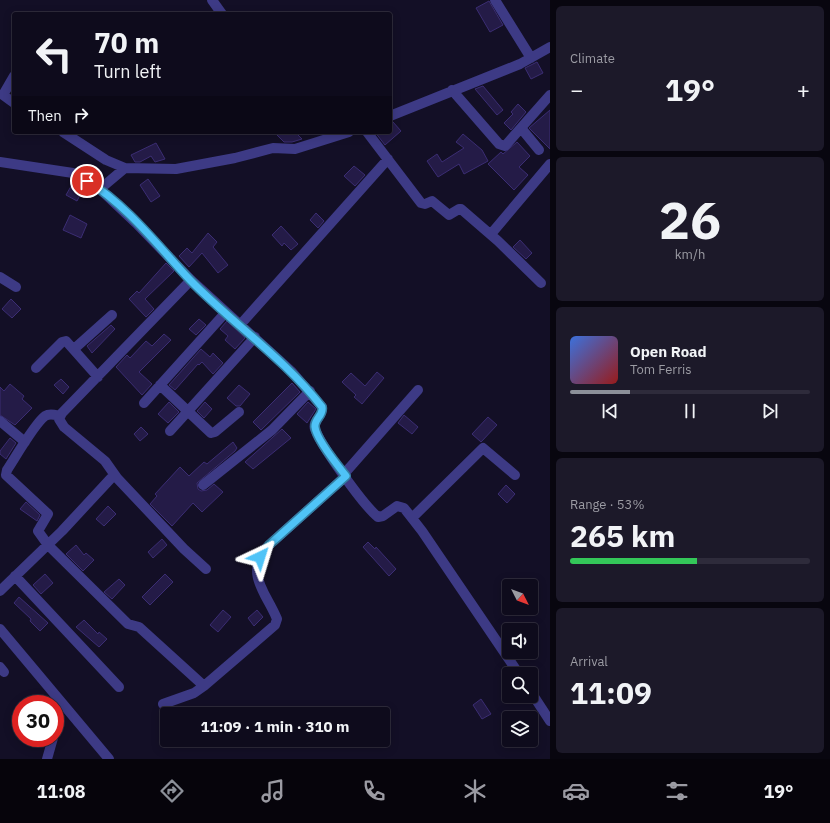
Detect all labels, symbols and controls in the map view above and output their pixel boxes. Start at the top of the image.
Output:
text: 70 m [94,24,159,61]
icon: left [28,28,80,80]
text: Climate [570,50,615,67]
text: Turn left [94,60,162,83]
text: 19° [665,70,715,109]
text: − [570,75,583,104]
text: + [797,75,810,104]
icon: right [70,104,92,126]
text: Then [28,106,62,125]
pin [70,164,104,198]
icon: arrive [76,170,98,192]
text: 26 [659,186,721,253]
text: km/h [675,246,705,263]
text: Open Road [630,342,707,361]
text: Tom Ferris [630,361,692,378]
icon: previous [599,400,621,422]
icon: pause [679,400,701,422]
icon: next [759,400,781,422]
text: Range · 53% [570,496,644,513]
text: 265 km [570,516,675,555]
position arrow [239,536,281,578]
north arrow [502,579,538,615]
map controls [502,579,538,747]
button: sound [502,623,538,659]
text: Arrival [570,653,608,670]
button: search [502,667,538,703]
text: 11:09 [570,673,652,712]
speed limit sign: 30 [12,695,64,747]
button: layers [502,711,538,747]
text: 11:09 · 1 min · 310 m [201,717,349,736]
icon: directions [158,777,186,805]
icon: music [259,777,287,805]
icon: phone [360,777,388,805]
icon: climate [461,777,489,805]
icon: car [562,777,590,805]
icon: filters [663,777,691,805]
text: 11:08 [36,780,86,803]
text: 19° [763,780,794,803]

